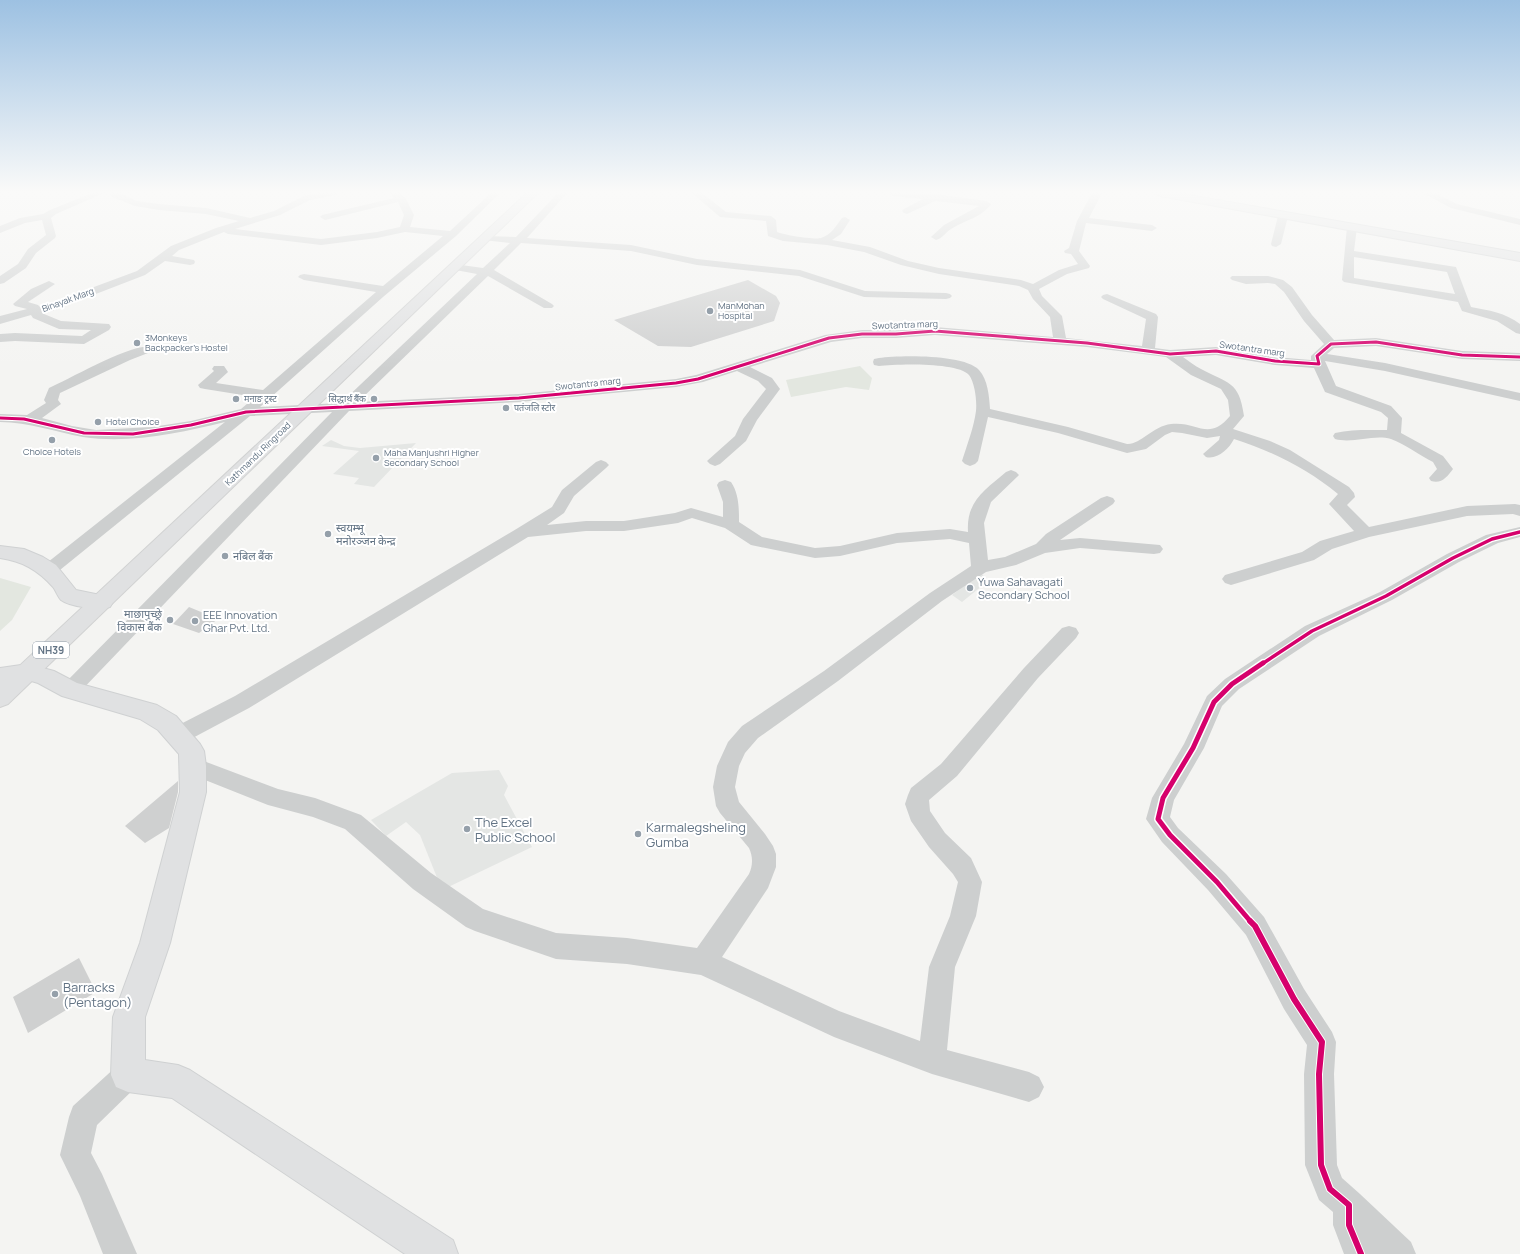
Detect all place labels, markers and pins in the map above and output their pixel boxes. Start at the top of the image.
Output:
place label: ManMohan Hospital [718,299,765,322]
marker: ManMohan Hospital [705,306,715,316]
place label: 3Monkeys Backpacker's Hostel [145,331,228,354]
marker: 3Monkeys Backpacker's Hostel [132,338,142,348]
place label: मनाङ ट्रस्ट [244,392,277,405]
place label: सिद्धार्थ बैंक [328,392,367,405]
marker: मनाङ ट्रस्ट [231,394,241,404]
marker: सिद्धार्थ बैंक [369,394,379,404]
place label: पतंजलि स्टोर [514,401,556,414]
marker: पतंजलि स्टोर [501,403,511,413]
place label: Hotel Choice [106,415,159,428]
marker: Hotel Choice [93,417,103,427]
marker: Choice Hotels [47,435,57,445]
place label: Choice Hotels [23,445,81,458]
place label: Maha Manjushri Higher Secondary School [384,446,480,469]
marker: Maha Manjushri Higher Secondary School [371,453,381,463]
place label: स्वयम्भू मनोरञ्जन केन्द्र [336,520,396,548]
marker: स्वयम्भू मनोरञ्जन केन्द्र [323,529,333,539]
place label: नबिल बैंक [233,548,273,563]
marker: नबिल बैंक [220,551,230,561]
place label: Yuwa Sahavagati Secondary School [978,574,1070,602]
marker: Yuwa Sahavagati Secondary School [965,583,975,593]
place label: माछापुच्छ्रे विकास बैंक [117,606,163,634]
place label: EEE Innovation Ghar Pvt. Ltd. [203,607,277,635]
marker: माछापुच्छ्रे विकास बैंक [165,615,175,625]
marker: EEE Innovation Ghar Pvt. Ltd. [190,616,200,626]
place label: The Excel Public School [475,813,555,846]
place label: Karmalegsheling Gumba [646,818,746,851]
marker: The Excel Public School [462,824,472,834]
marker: Karmalegsheling Gumba [633,829,643,839]
place label: Barracks (Pentagon) [63,978,132,1011]
marker: Barracks (Pentagon) [50,989,60,999]

